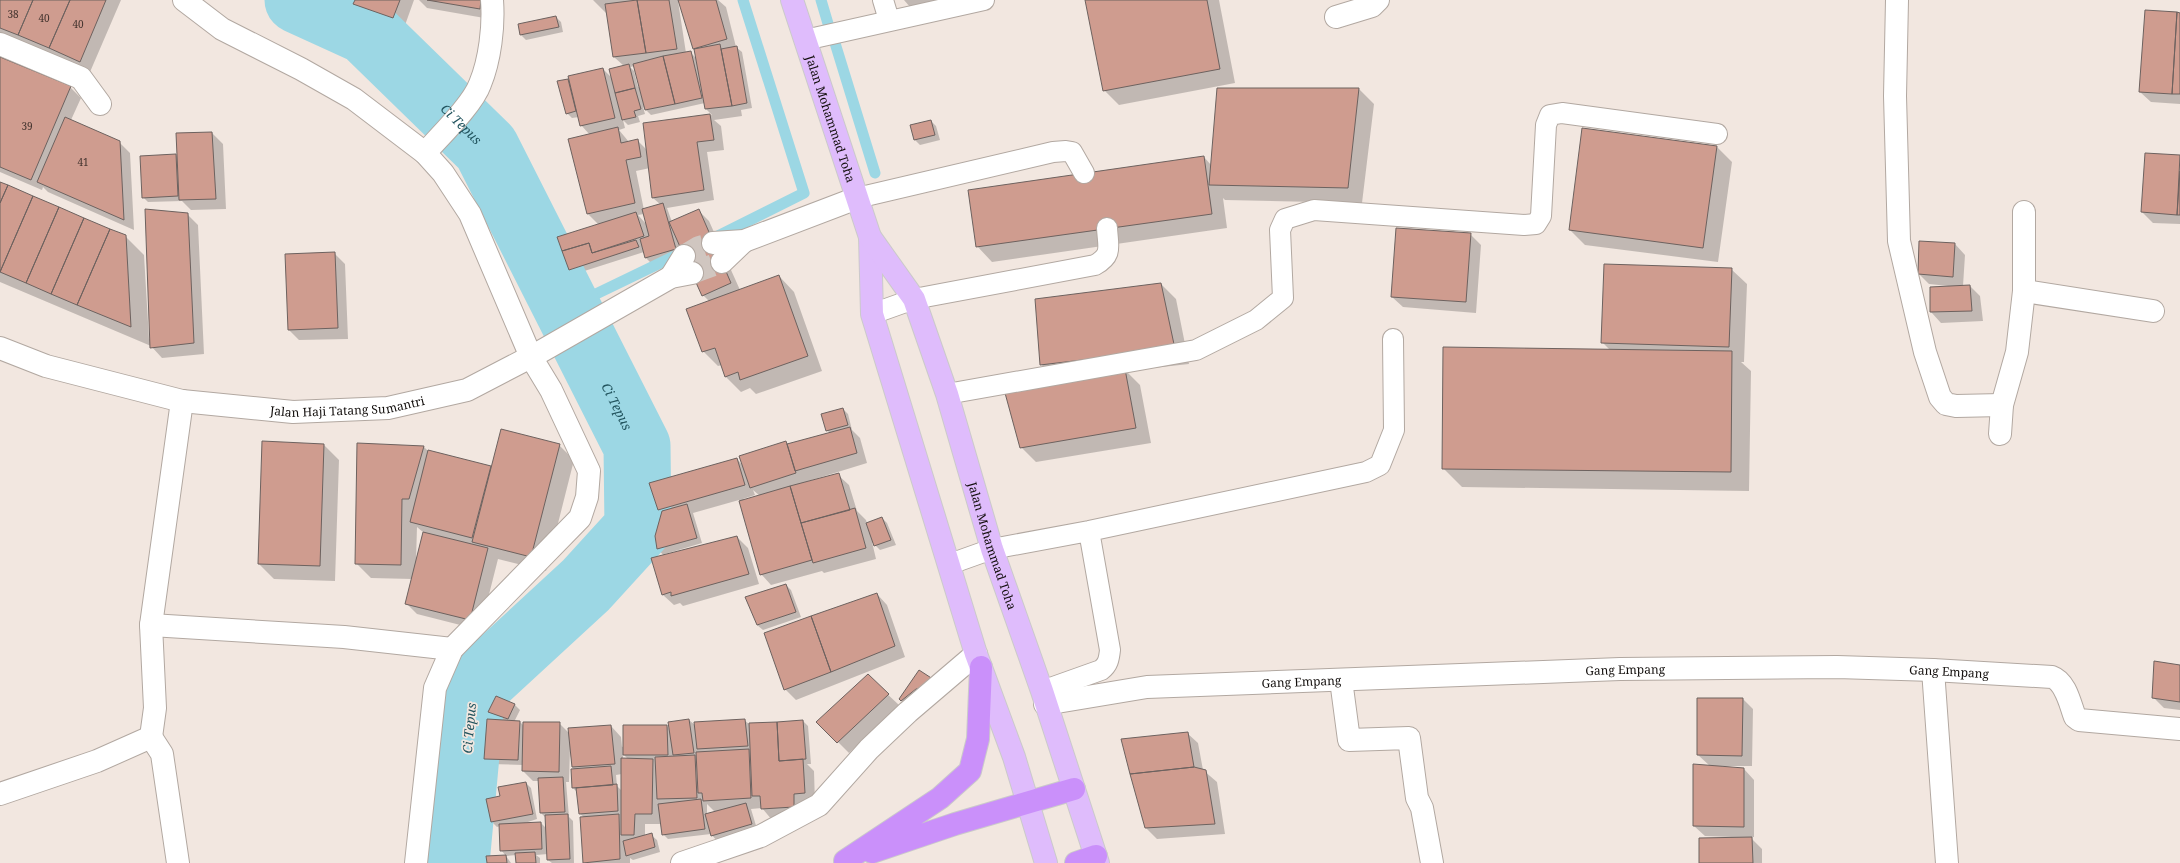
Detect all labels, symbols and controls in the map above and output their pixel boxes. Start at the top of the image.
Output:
house number: 38 [7,7,19,21]
house number: 40 [38,11,50,25]
house number: 40 [72,17,84,31]
street label: Jalan Mohammad Toha [802,52,860,185]
water label: Ci Tepus [437,100,486,148]
house number: 39 [21,119,33,133]
house number: 41 [77,155,89,169]
water label: Ci Tepus [597,380,636,433]
street label: Jalan Haji Tatang Sumantri [268,391,426,421]
street label: Jalan Mohammad Toha [964,479,1021,612]
street label: Gang Empang [1585,660,1666,679]
street label: Gang Empang [1909,661,1990,682]
street label: Gang Empang [1261,671,1342,691]
water label: Ci Tepus [458,702,480,754]

